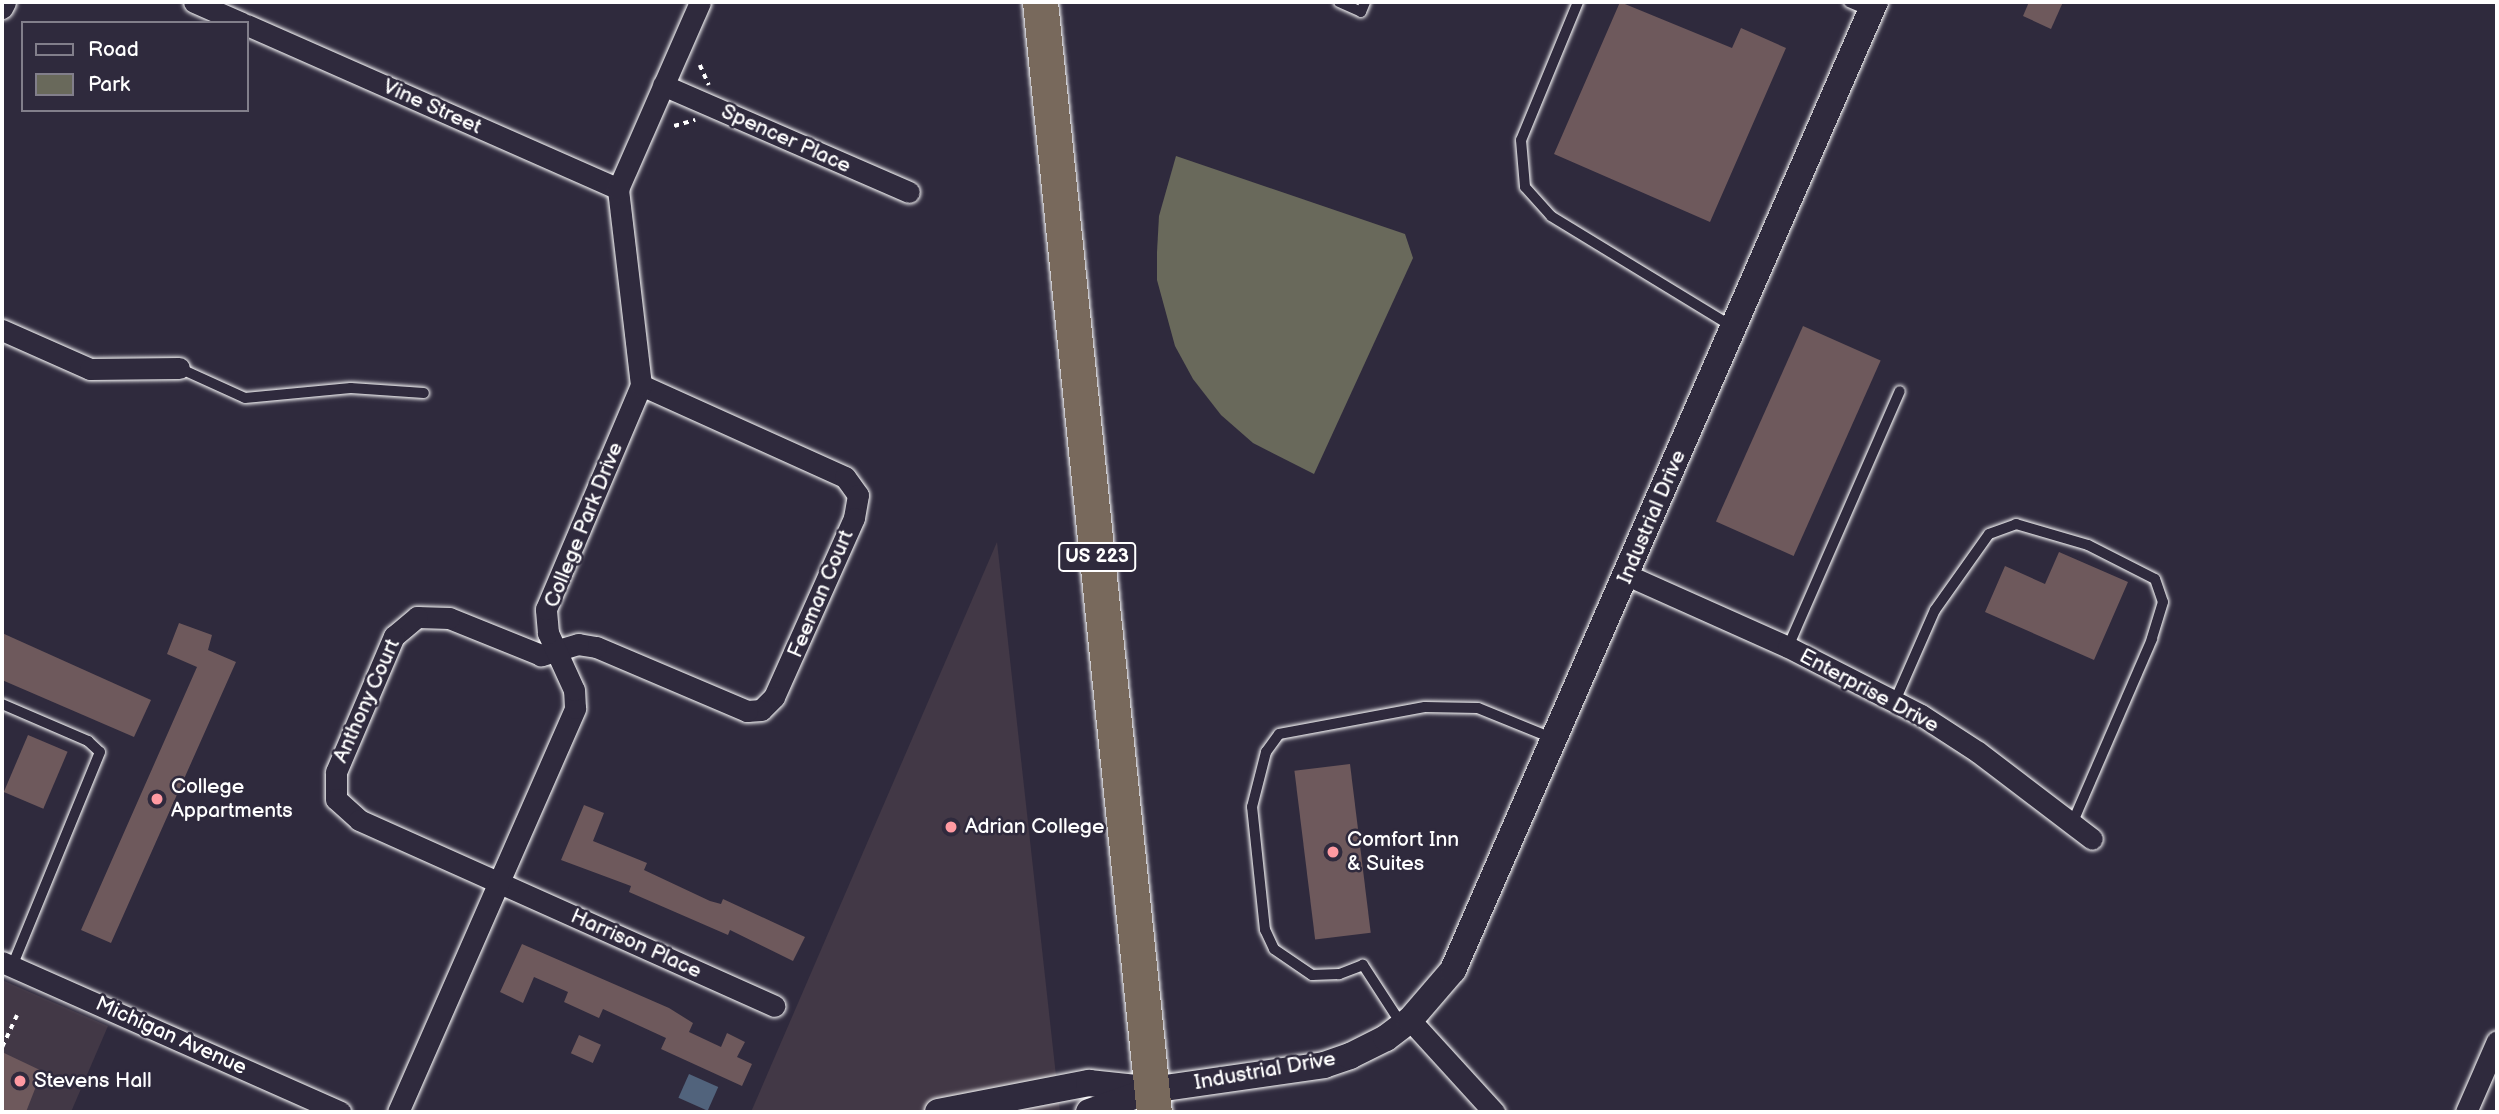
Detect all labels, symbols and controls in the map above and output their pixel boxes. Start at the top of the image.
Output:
legend [21,21,248,112]
text: Road [88,37,139,62]
text: Park [88,72,130,97]
street label: Vine Street [379,74,485,140]
street label: Spencer Place [717,99,855,179]
street label: College Park Drive [539,439,629,611]
street label: Industrial Drive [1612,446,1692,588]
street label: Feeman Court [783,526,859,662]
road number: US 223 [1057,542,1137,572]
street label: Anthony Court [328,635,406,767]
street label: Enterprise Drive [1795,644,1943,738]
place label: College Appartments [171,774,293,824]
marker: College Appartments [149,791,165,807]
place label: Adrian College [965,814,1104,840]
marker: Adrian College [943,819,959,835]
place label: Comfort Inn & Suites [1347,827,1459,877]
marker: Comfort Inn & Suites [1325,844,1341,860]
street label: Harrison Place [567,904,705,984]
street label: Michigan Avenue [92,991,250,1081]
street label: Industrial Drive [1192,1046,1338,1096]
place label: Stevens Hall [34,1068,152,1094]
marker: Stevens Hall [12,1073,28,1089]

